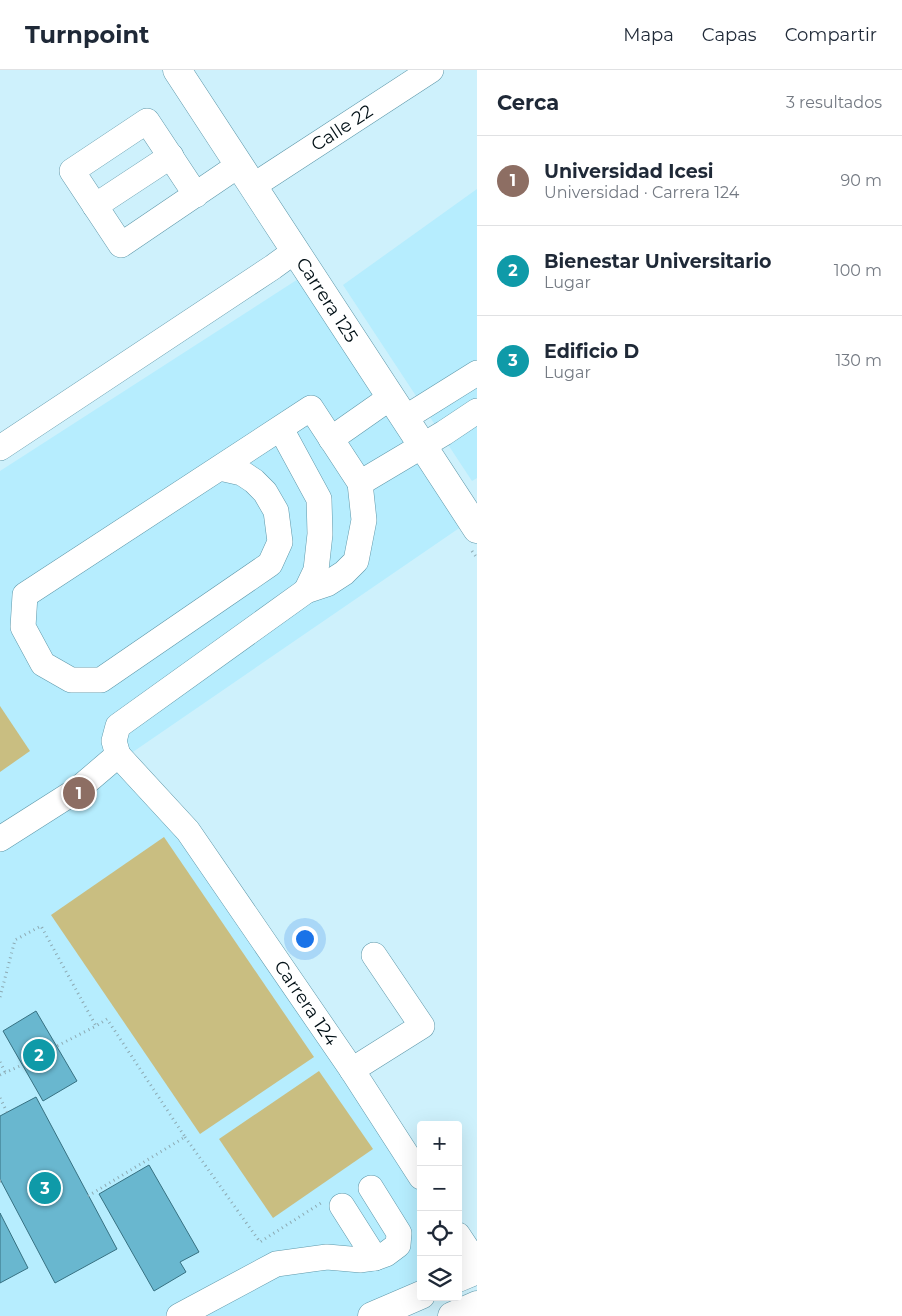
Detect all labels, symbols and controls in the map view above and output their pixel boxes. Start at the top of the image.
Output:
text: Turnpoint [25,20,149,49]
text: Mapa [623,24,674,46]
text: Capas [702,24,757,46]
text: Compartir [785,24,877,46]
text: Cerca [497,90,559,115]
text: 3 resultados [786,93,882,112]
street label: Calle 22 [307,100,377,156]
text: Universidad Icesi [544,160,713,183]
text: 1 [510,171,516,190]
text: 90 m [840,171,882,190]
text: Universidad · Carrera 124 [544,183,739,202]
text: Bienestar Universitario [544,250,772,273]
street label: Carrera 125 [291,253,363,347]
text: 2 [508,261,518,280]
text: 100 m [834,261,882,280]
text: Lugar [544,273,591,292]
text: Edificio D [544,340,639,363]
text: 3 [508,351,518,370]
text: 130 m [835,351,882,370]
text: Lugar [544,363,591,382]
pin: 1 [63,774,95,812]
your location [292,926,318,952]
street label: Carrera 124 [269,956,343,1050]
pin: 2 [23,1036,55,1074]
map controls [417,1121,462,1301]
button: + [417,1121,462,1166]
button: − [417,1166,462,1211]
pin: 3 [29,1169,61,1207]
button: locate [417,1211,462,1256]
button: layers [417,1256,462,1301]

